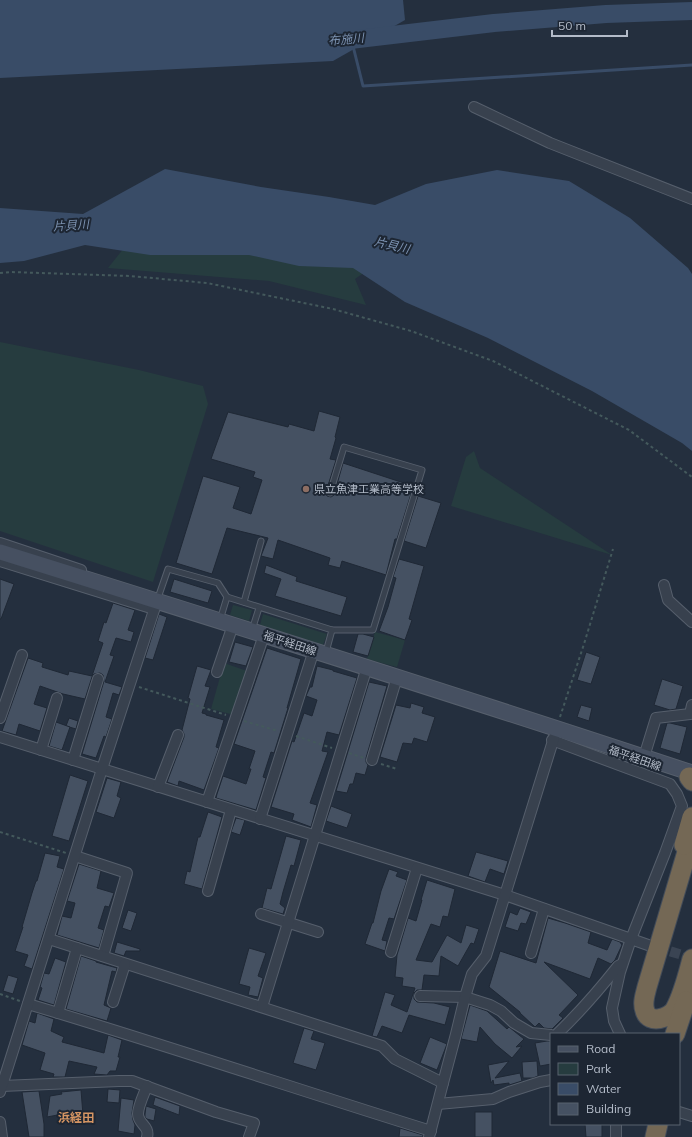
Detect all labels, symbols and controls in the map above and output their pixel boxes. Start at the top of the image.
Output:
scale bar [552,12,627,38]
text: 50 m [558,18,586,33]
water label: 布施川 [327,30,367,48]
water label: 片貝川 [53,216,91,234]
water label: 片貝川 [373,234,413,257]
place label: 県立魚津工業高等学校 [314,482,424,496]
marker: 県立魚津工業高等学校 [301,484,311,494]
street label: 福平経田線 [262,628,318,658]
street label: 福平経田線 [607,742,663,774]
legend [550,1033,680,1125]
text: Road [586,1041,615,1056]
text: Park [586,1061,612,1076]
text: Water [586,1081,622,1096]
text: Building [586,1101,631,1116]
district label: 浜経田 [58,1110,94,1125]

